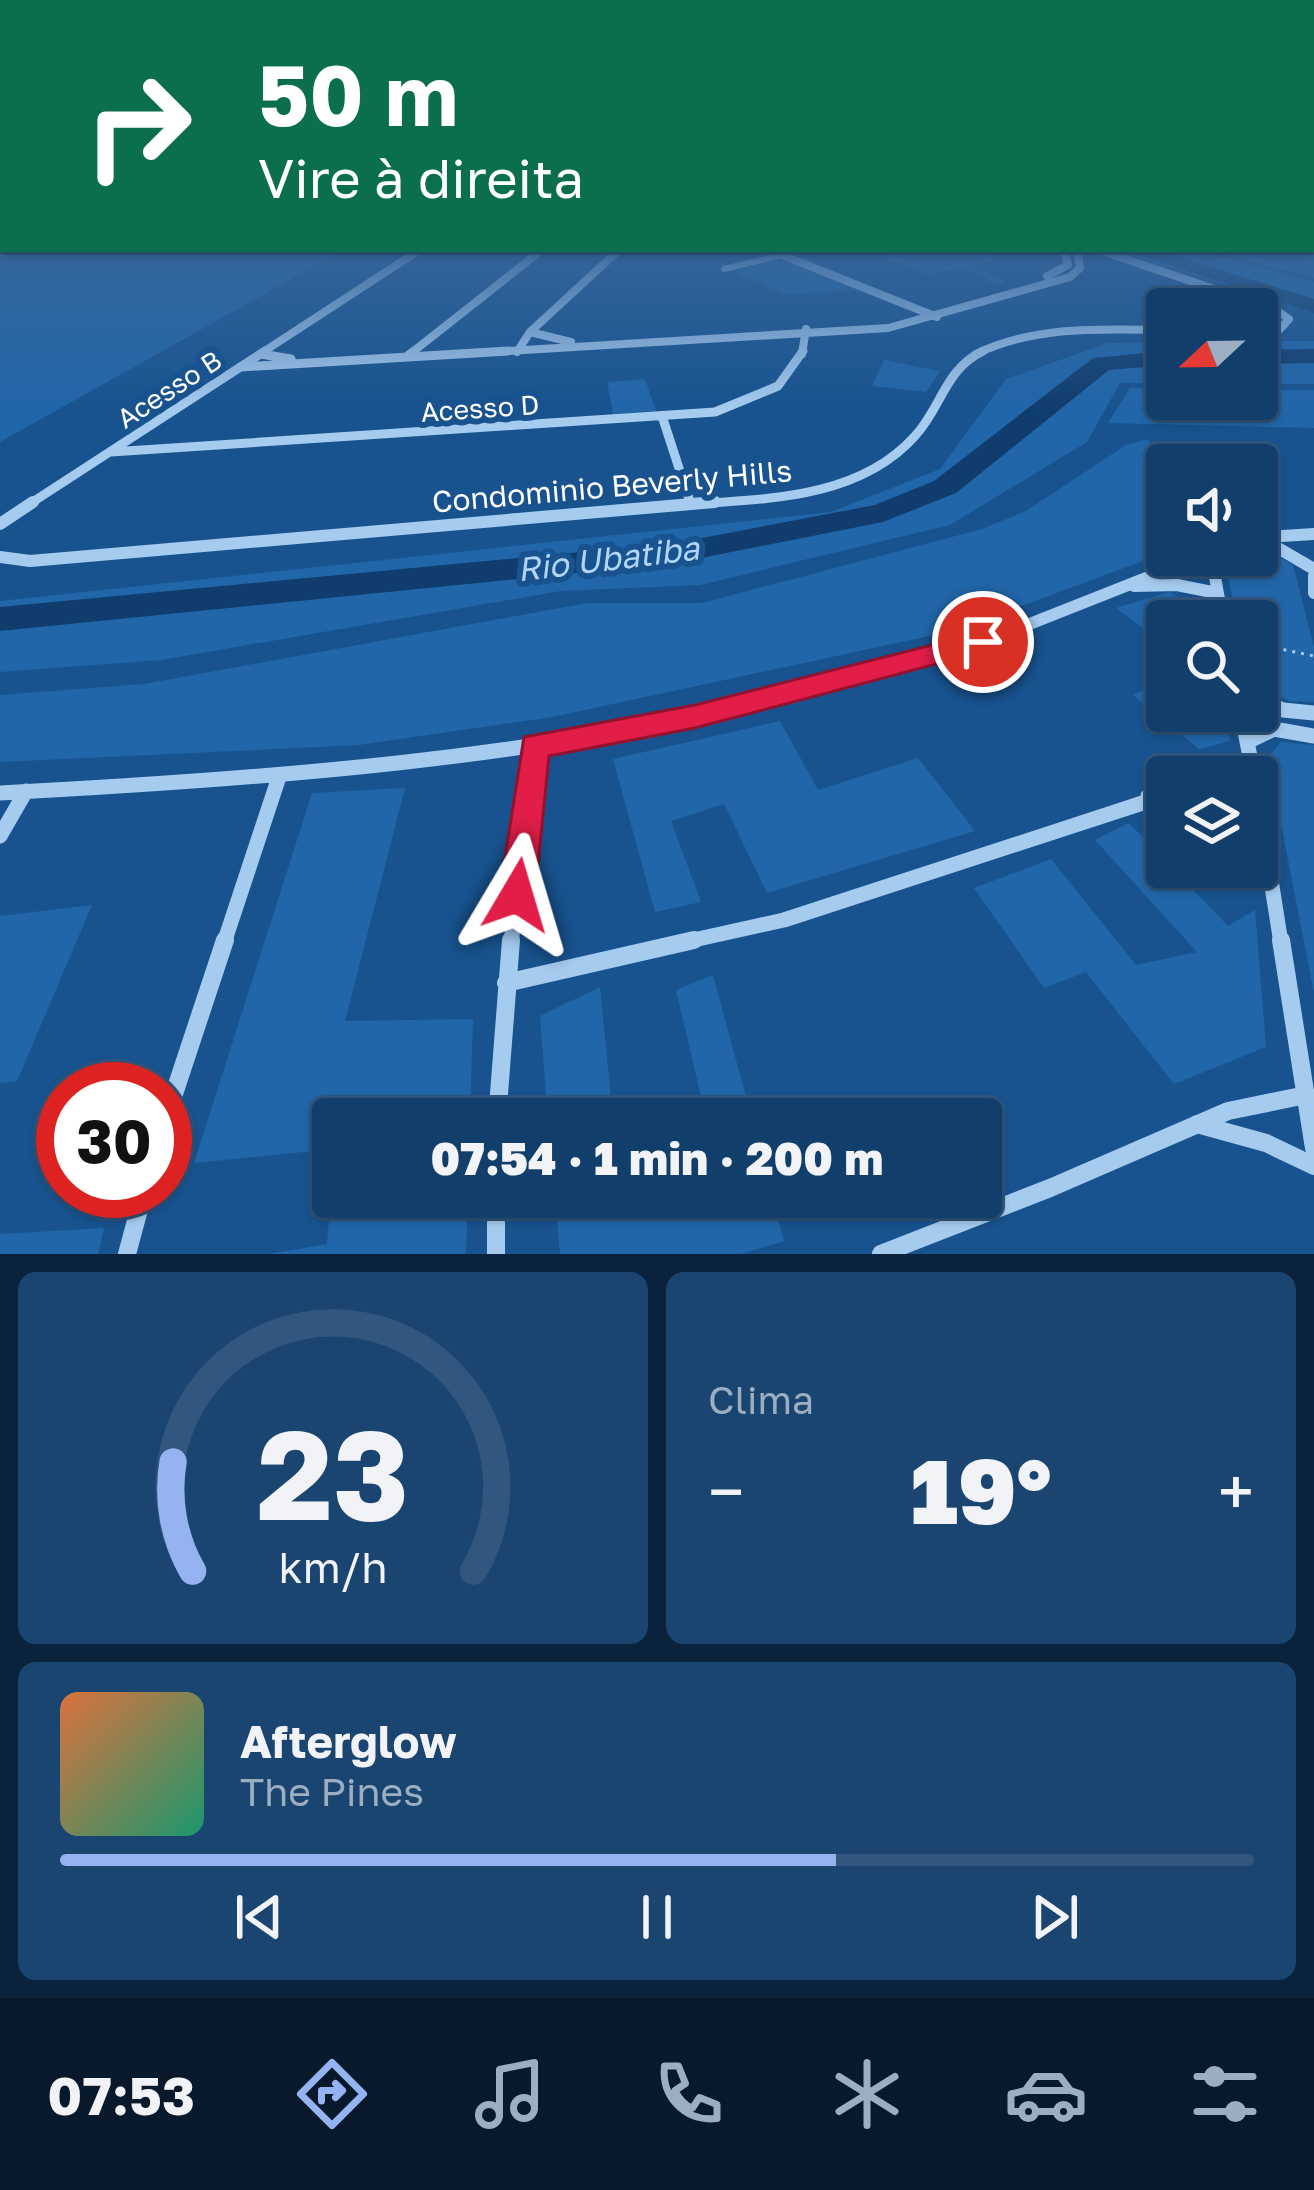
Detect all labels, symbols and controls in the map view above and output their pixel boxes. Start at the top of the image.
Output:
text: 50 m [258,44,458,144]
icon: right [60,48,216,204]
text: Vire à direita [258,145,584,210]
north arrow [1146,288,1278,420]
map controls [1146,288,1278,888]
street label: Acesso B [111,343,227,435]
street label: Acesso D [420,388,540,428]
button: sound [1146,444,1278,576]
street label: Condominio Beverly Hills [430,452,794,520]
water label: Rio Ubatiba [515,527,703,589]
pin [932,591,1034,693]
button: search [1146,600,1278,732]
icon: arrive [950,609,1016,675]
button: layers [1146,756,1278,888]
position arrow [454,832,580,958]
speed limit sign: 30 [36,1062,192,1218]
text: 07:54 · 1 min · 200 m [431,1131,883,1185]
text: Clima [708,1376,814,1423]
text: 23 [257,1398,409,1547]
text: 19° [910,1436,1052,1544]
text: − [708,1451,744,1531]
text: + [1218,1451,1254,1531]
text: km/h [278,1541,388,1592]
text: Afterglow [240,1714,457,1768]
text: The Pines [240,1768,424,1815]
icon: previous [226,1884,292,1950]
icon: pause [624,1884,690,1950]
icon: next [1022,1884,1088,1950]
icon: directions [290,2052,374,2136]
icon: music [468,2052,552,2136]
icon: phone [647,2052,731,2136]
icon: climate [825,2052,909,2136]
icon: car [1004,2052,1088,2136]
icon: filters [1183,2052,1267,2136]
text: 07:53 [47,2062,195,2127]

